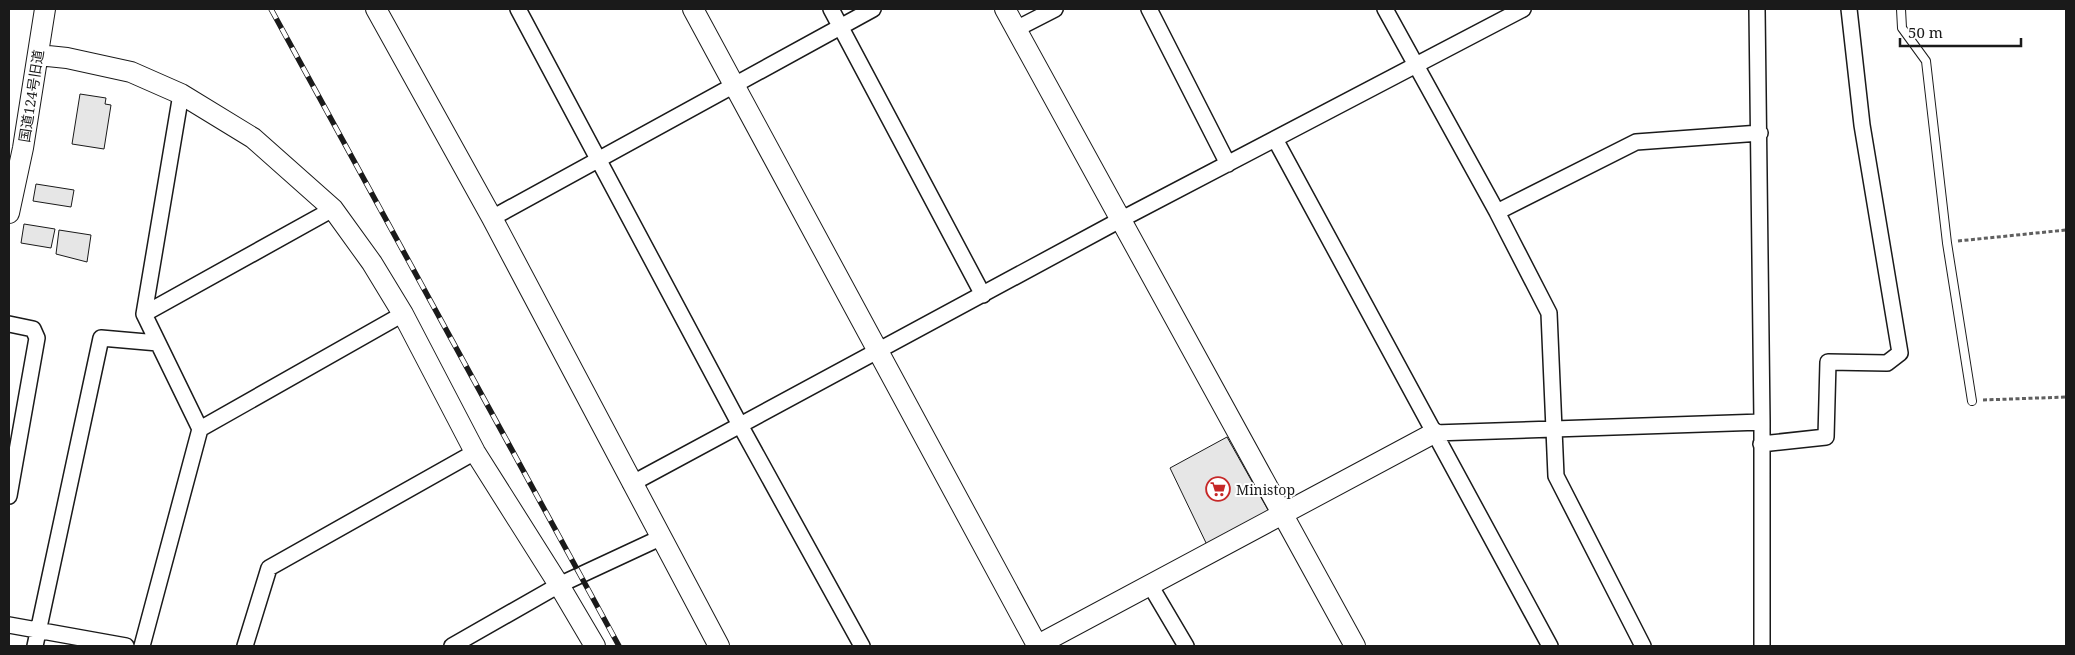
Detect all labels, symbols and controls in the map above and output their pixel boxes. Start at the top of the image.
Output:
scale bar [1900,15,2021,47]
text: 50 m [1908,22,1943,42]
street label: 国道124号旧道 [14,48,48,144]
supermarket icon: Ministop [1205,476,1231,502]
place label: Ministop [1236,480,1295,499]

